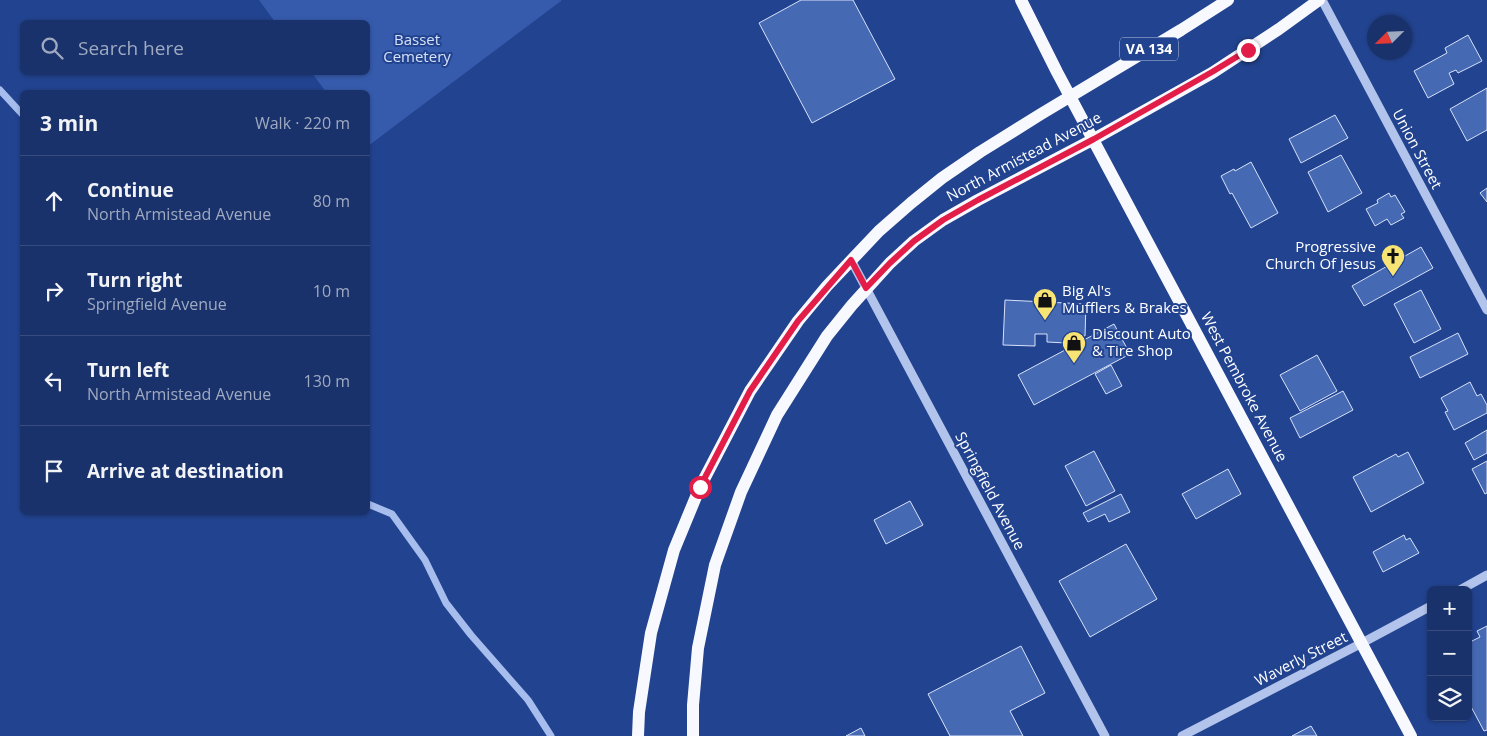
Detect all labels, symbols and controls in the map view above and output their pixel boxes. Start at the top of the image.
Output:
north arrow [1367,15,1412,60]
search box [20,20,370,75]
park label: Basset Cemetery [383,29,451,66]
icon: search [38,34,66,62]
text: Search here [78,35,184,61]
road number: VA 134 [1120,38,1178,61]
route end [1237,39,1260,62]
street label: Union Street [1388,105,1447,192]
street label: North Armistead Avenue [943,107,1104,205]
text: 3 min [40,109,98,137]
text: Walk · 220 m [255,112,350,134]
text: Continue [87,177,174,203]
icon: ahead [40,187,68,215]
text: 80 m [313,190,350,212]
text: North Armistead Avenue [87,203,271,225]
place label: Progressive Church Of Jesus [1265,236,1376,273]
church icon: Progressive Church Of Jesus [1380,243,1406,277]
text: Turn right [87,267,182,293]
icon: right [40,277,68,305]
text: 10 m [313,280,350,302]
place label: Big Al's Mufflers & Brakes [1062,280,1187,317]
shop icon: Big Al's Mufflers & Brakes [1032,287,1058,321]
text: Springfield Avenue [87,293,227,315]
street label: West Pembroke Avenue [1197,308,1293,465]
place label: Discount Auto & Tire Shop [1092,323,1191,360]
shop icon: Discount Auto & Tire Shop [1061,330,1087,364]
text: Turn left [87,357,169,383]
icon: left [40,367,68,395]
text: 130 m [304,370,350,392]
text: North Armistead Avenue [87,383,271,405]
street label: Springfield Avenue [951,428,1030,553]
icon: arrive [40,457,68,485]
text: Arrive at destination [87,458,284,484]
route start [689,476,712,499]
map controls [1427,586,1472,721]
button: + [1427,586,1472,631]
street label: Waverly Street [1251,626,1350,690]
button: − [1427,631,1472,676]
button: layers [1427,676,1472,721]

